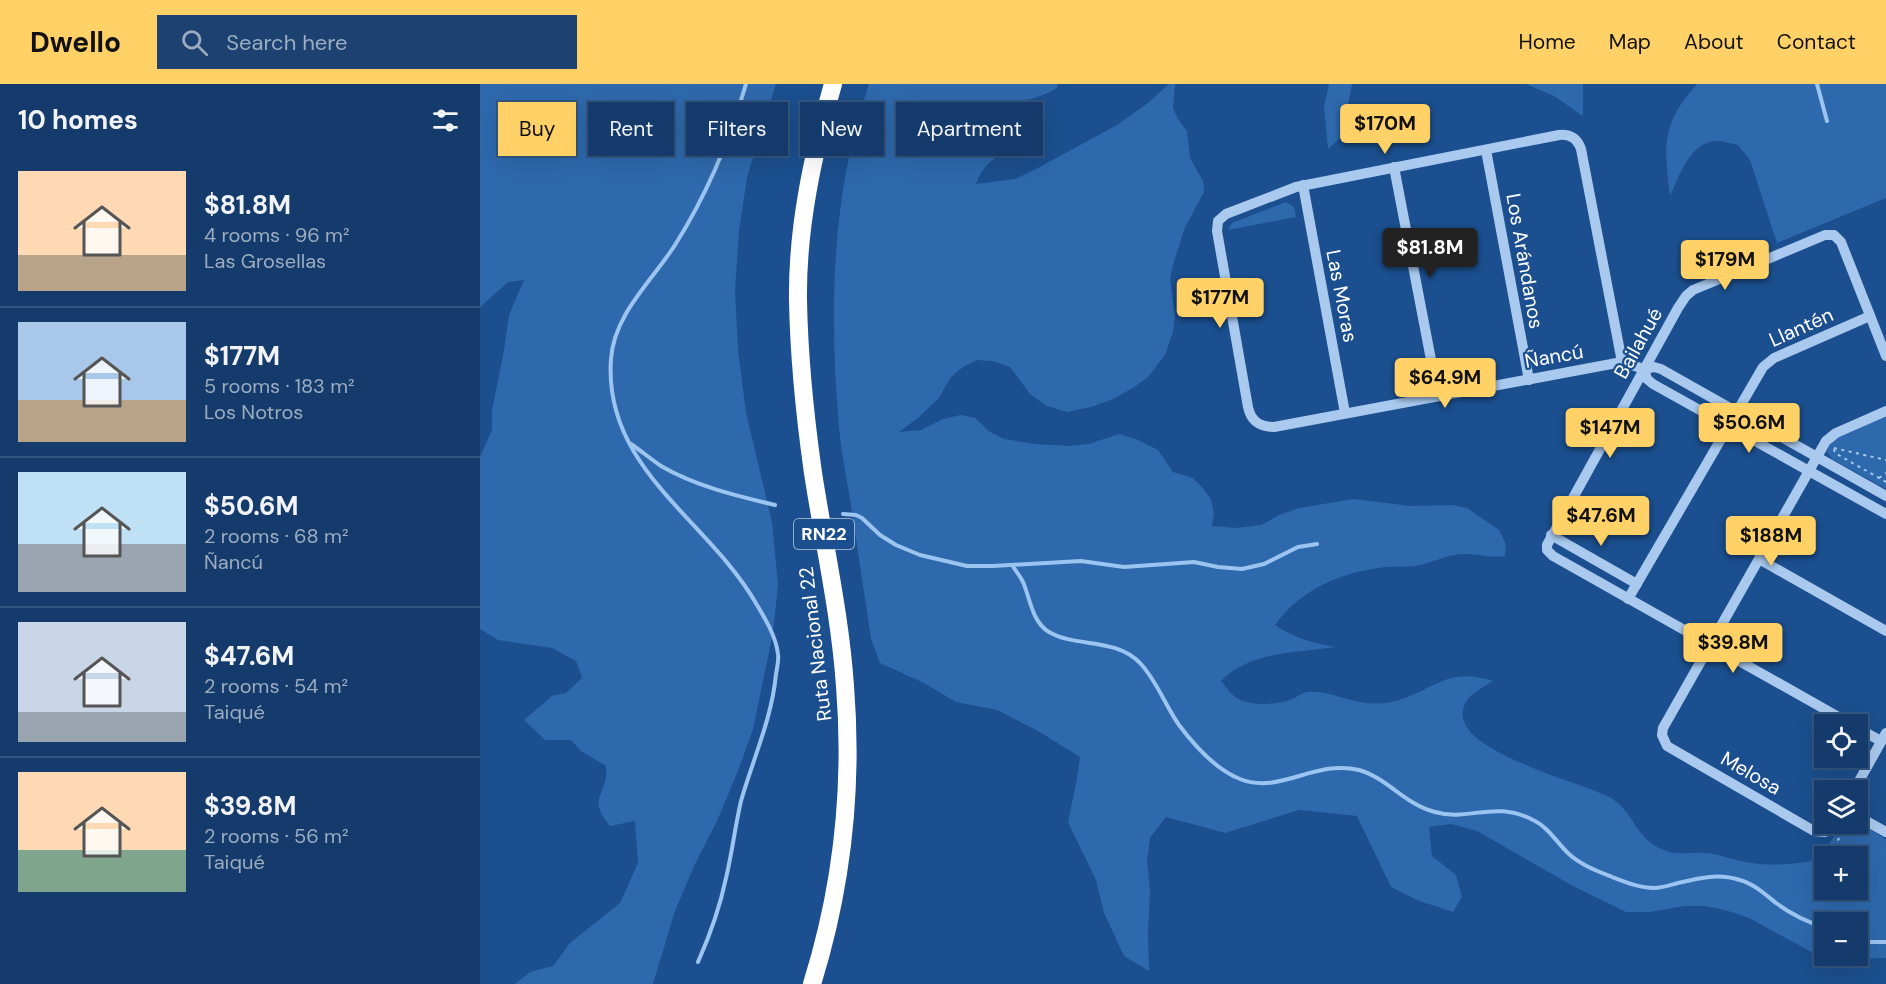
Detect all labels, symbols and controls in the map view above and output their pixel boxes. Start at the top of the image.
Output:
search box [157,15,577,69]
text: Dwello [30,24,121,61]
icon: search [178,26,211,59]
text: Search here [226,28,348,57]
text: Home [1518,28,1576,56]
text: Map [1609,28,1651,56]
text: About [1684,28,1744,56]
text: Contact [1777,28,1856,56]
chip: Buy [498,102,576,156]
chip: Rent [588,102,674,156]
chip: Filters [686,102,788,156]
chip: New [800,102,884,156]
chip: Apartment [896,102,1043,156]
text: 10 homes [18,103,138,137]
icon: filters [429,104,462,137]
pin: $170M [1343,104,1427,155]
text: $170M [1354,110,1416,136]
text: $81.8M [204,188,291,222]
street label: Los Arándanos [1500,191,1550,331]
icon: home [66,195,138,267]
text: 4 rooms · 96 m² [204,222,350,248]
pin: $81.8M [1381,228,1479,279]
text: $81.8M [1396,234,1464,260]
pin: $179M [1683,240,1767,291]
text: $179M [1695,246,1755,272]
street label: Las Moras [1320,247,1364,345]
text: Las Grosellas [204,248,326,274]
pin: $177M [1178,278,1262,329]
text: $177M [1191,284,1249,310]
street label: Llantén [1765,301,1837,353]
street label: Bailahué [1608,303,1668,383]
street label: Ñancú [1523,338,1585,374]
text: $177M [204,339,280,373]
icon: home [66,346,138,418]
pin: $64.9M [1396,358,1494,409]
text: $64.9M [1409,364,1481,390]
text: 5 rooms · 183 m² [204,373,355,399]
text: Los Notros [204,399,303,425]
pin: $50.6M [1700,403,1798,454]
pin: $147M [1568,408,1652,459]
text: $50.6M [1713,409,1785,435]
text: $147M [1580,414,1640,440]
text: $50.6M [204,489,298,523]
icon: home [66,496,138,568]
pin: $47.6M [1552,496,1650,547]
text: $47.6M [1566,502,1636,528]
pin: $188M [1729,516,1813,567]
road number: RN22 [794,519,854,549]
text: $188M [1740,522,1802,548]
text: 2 rooms · 68 m² [204,523,349,549]
text: Ñancú [204,549,263,575]
street label: Ruta Nacional 22 [793,565,837,723]
pin: $39.8M [1684,623,1782,674]
text: $39.8M [1697,629,1769,655]
text: $47.6M [204,639,294,673]
icon: home [66,646,138,718]
text: 2 rooms · 54 m² [204,673,348,699]
text: Taiqué [204,699,265,725]
map controls [1814,714,1868,966]
button: locate [1814,714,1868,768]
street label: Melosa [1716,745,1786,801]
button: layers [1814,780,1868,834]
text: $39.8M [204,789,297,823]
icon: home [66,796,138,868]
text: 2 rooms · 56 m² [204,823,349,849]
button: + [1814,846,1868,900]
text: Taiqué [204,849,265,875]
button: − [1814,912,1868,966]

